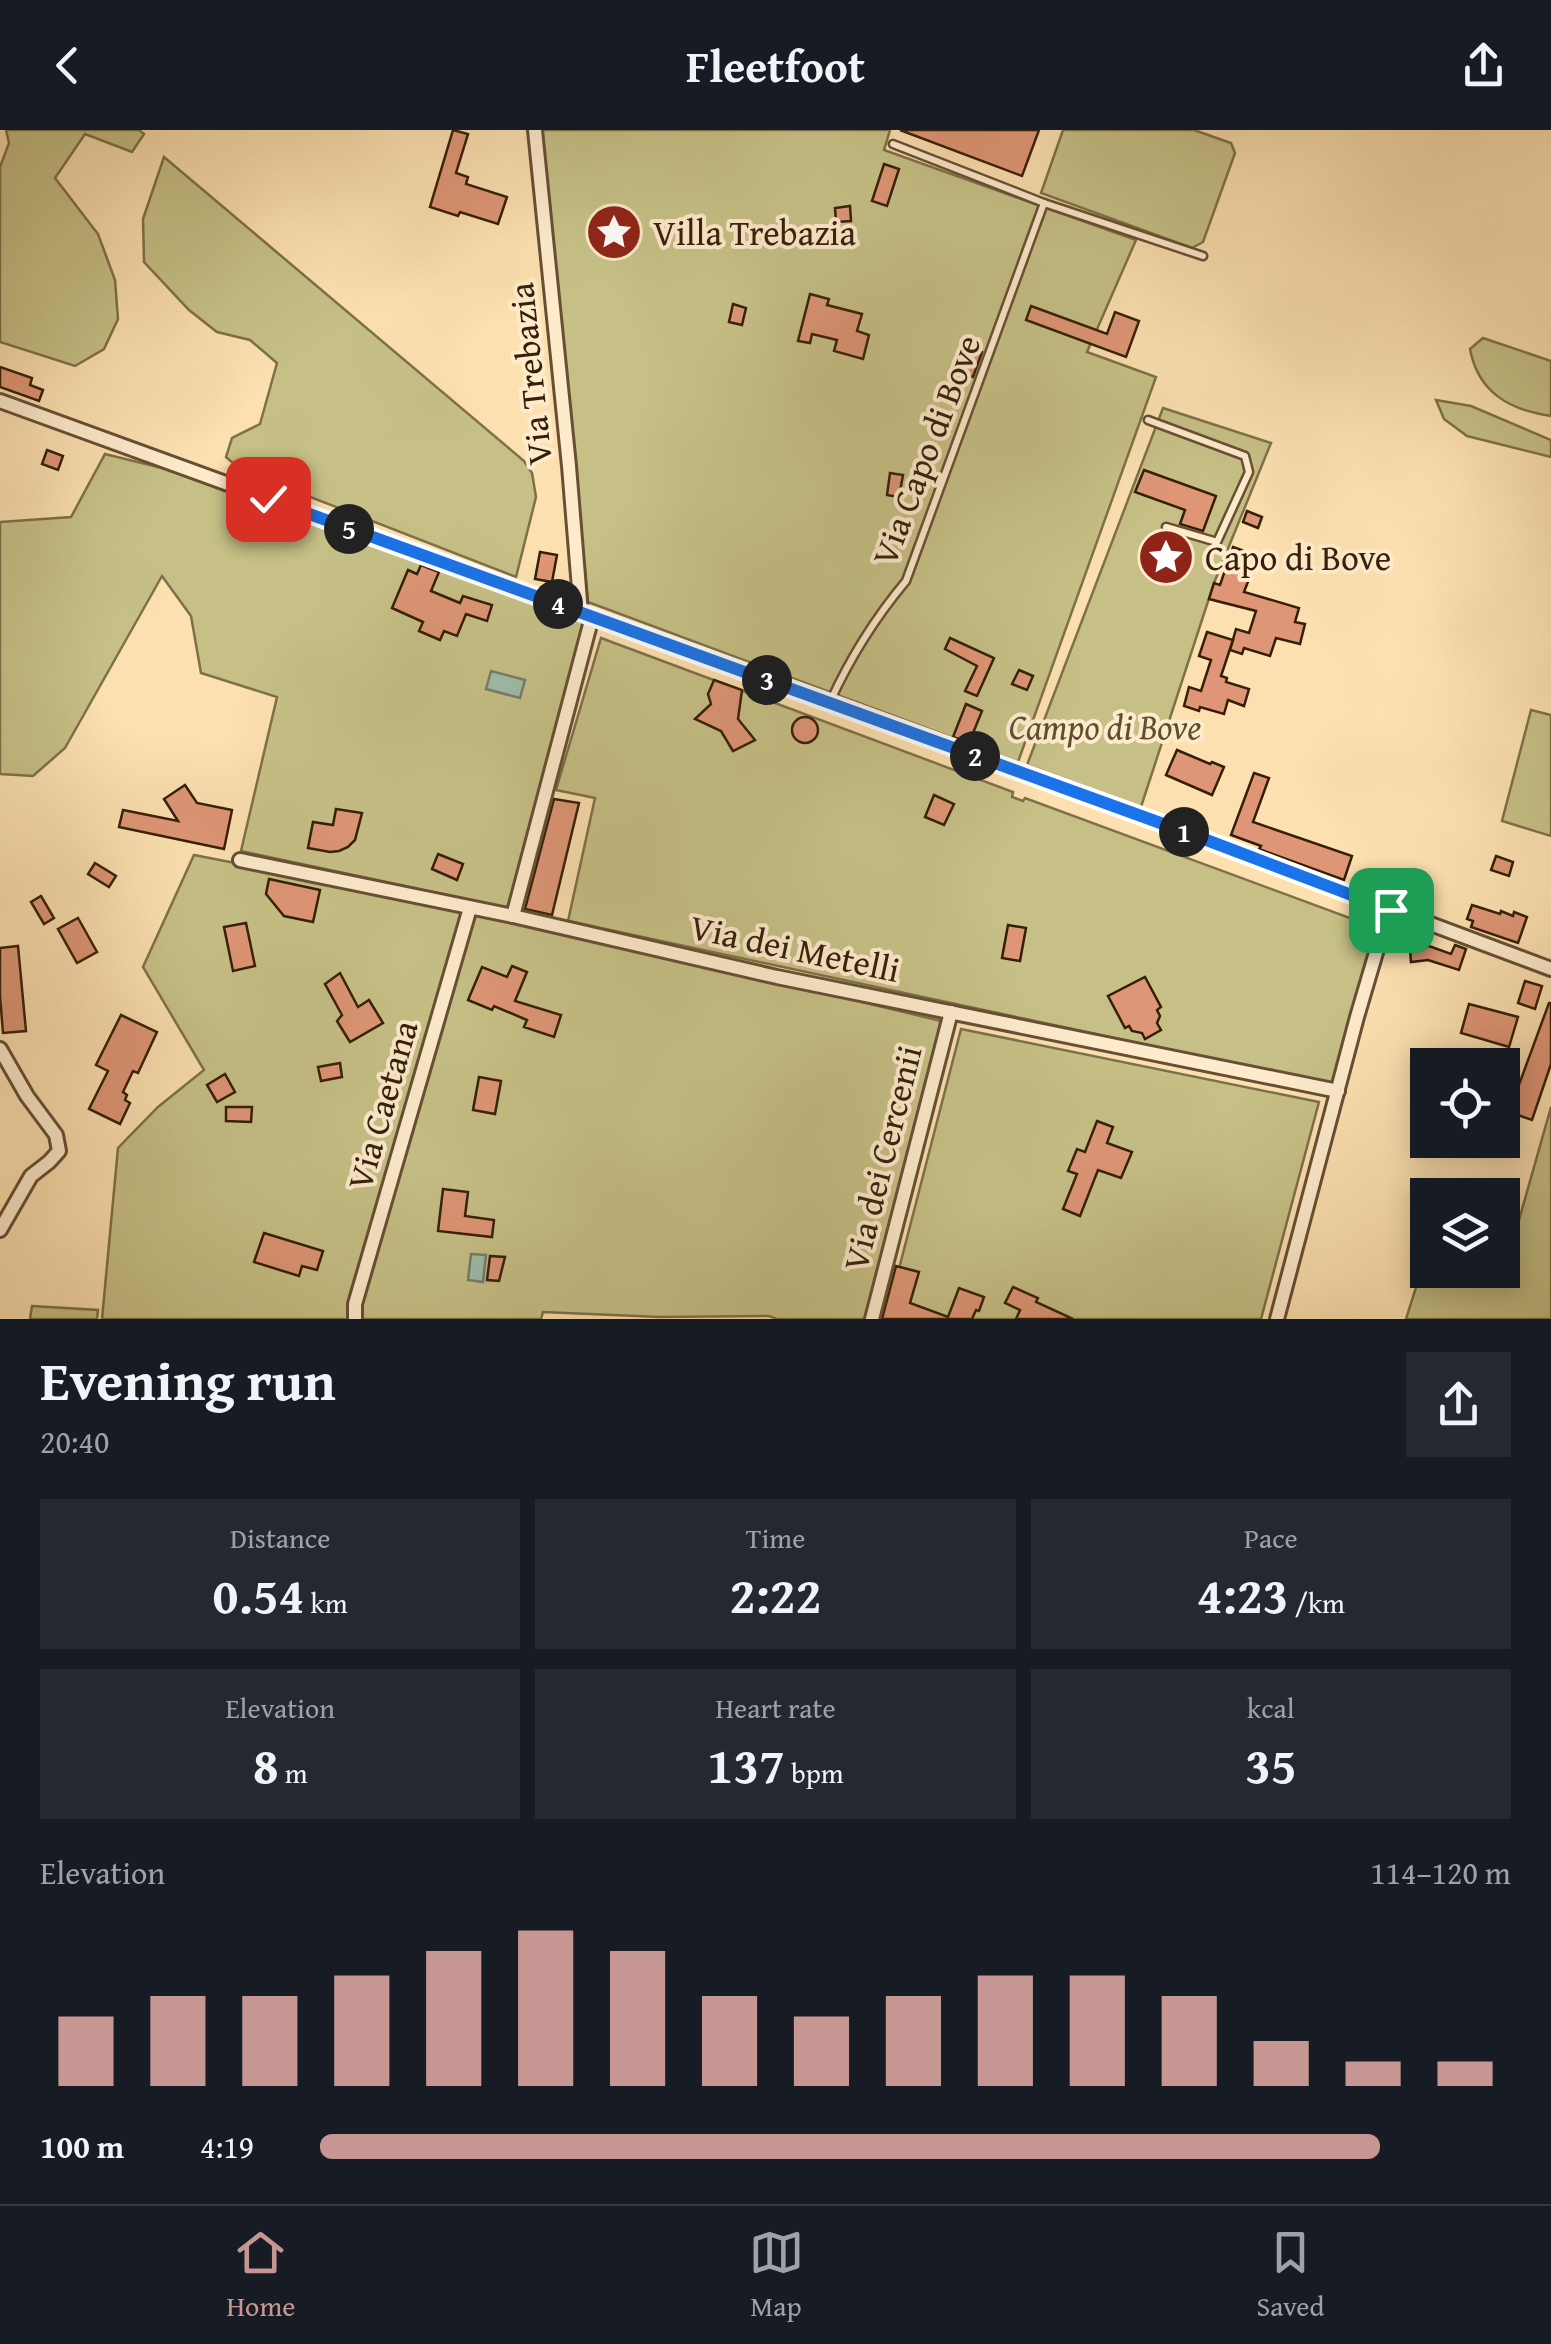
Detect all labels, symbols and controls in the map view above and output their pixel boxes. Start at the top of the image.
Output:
text: Fleetfoot [686,33,865,98]
icon: back [40,38,95,93]
icon: share [1456,38,1511,93]
place icon: Villa Trebazia [584,202,644,262]
place label: Villa Trebazia [653,207,856,258]
street label: Via Trebazia [495,280,565,468]
street label: Via Capo di Bove [859,327,993,573]
pin [226,457,311,542]
icon: check [241,472,296,527]
pin: 5 [324,504,374,554]
text: 5 [342,508,356,549]
place icon: Capo di Bove [1136,527,1196,587]
place label: Capo di Bove [1205,532,1391,583]
pin: 4 [533,579,583,629]
text: 4 [551,583,565,624]
pin: 3 [742,655,792,705]
text: 3 [760,659,774,700]
park label: Campo di Bove [1009,701,1201,752]
pin: 2 [950,731,1000,781]
text: 2 [968,735,982,776]
pin: 1 [1159,807,1209,857]
text: 1 [1177,811,1191,852]
pin [1349,868,1434,953]
icon: arrive [1364,883,1419,938]
street label: Via dei Metelli [686,901,904,995]
street label: Via Caetana [333,1014,431,1196]
street label: Via dei Cercenii [829,1040,935,1276]
map controls [1410,1048,1520,1288]
button: locate [1410,1048,1520,1158]
button: layers [1410,1178,1520,1288]
text: Evening run [40,1340,336,1420]
button: share [1406,1352,1511,1457]
text: 20:40 [40,1418,109,1465]
text: Distance [230,1517,330,1558]
text: Time [746,1517,805,1558]
text: Pace [1244,1517,1298,1558]
text: 0.54 [213,1558,304,1631]
text: 2:22 [730,1558,821,1631]
text: 4:23 [1197,1558,1289,1631]
text: km [304,1582,348,1623]
text: /km [1289,1582,1345,1623]
text: Elevation [225,1687,335,1728]
text: Heart rate [715,1687,836,1728]
text: kcal [1247,1687,1295,1728]
text: 8 [253,1728,279,1801]
text: 137 [707,1728,785,1801]
text: 35 [1245,1728,1297,1801]
text: m [279,1752,308,1793]
text: bpm [785,1752,844,1793]
text: Elevation [40,1849,165,1896]
text: 114–120 m [1370,1849,1511,1896]
text: 100 m [40,2123,124,2170]
text: 4:19 [200,2123,254,2170]
tab: Home [227,2225,295,2326]
tab: Map [749,2225,804,2326]
tab: Saved [1257,2225,1324,2326]

